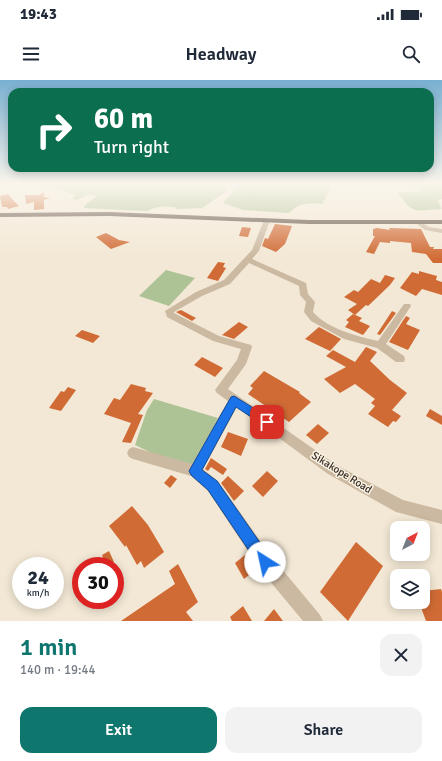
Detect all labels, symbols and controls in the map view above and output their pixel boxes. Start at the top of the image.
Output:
text: 19:43 [20,5,57,23]
icon: menu [20,43,42,65]
text: Headway [186,43,256,65]
icon: search [400,43,422,65]
text: 60 m [94,102,153,136]
icon: right [28,104,80,156]
text: Turn right [94,136,169,158]
pin [250,405,284,439]
icon: arrive [256,411,278,433]
street label: Sikakope Road [309,449,374,496]
north arrow [390,521,430,561]
map controls [390,521,430,609]
position arrow [244,541,286,583]
speed limit sign: 30 [72,557,124,609]
text: 24 [27,565,49,590]
button: layers [390,569,430,609]
text: km/h [27,587,49,599]
text: 1 min [20,632,77,662]
button: close [380,634,422,676]
text: 140 m · 19:44 [20,662,96,678]
button: Exit [20,707,217,753]
button: Share [225,707,422,753]

